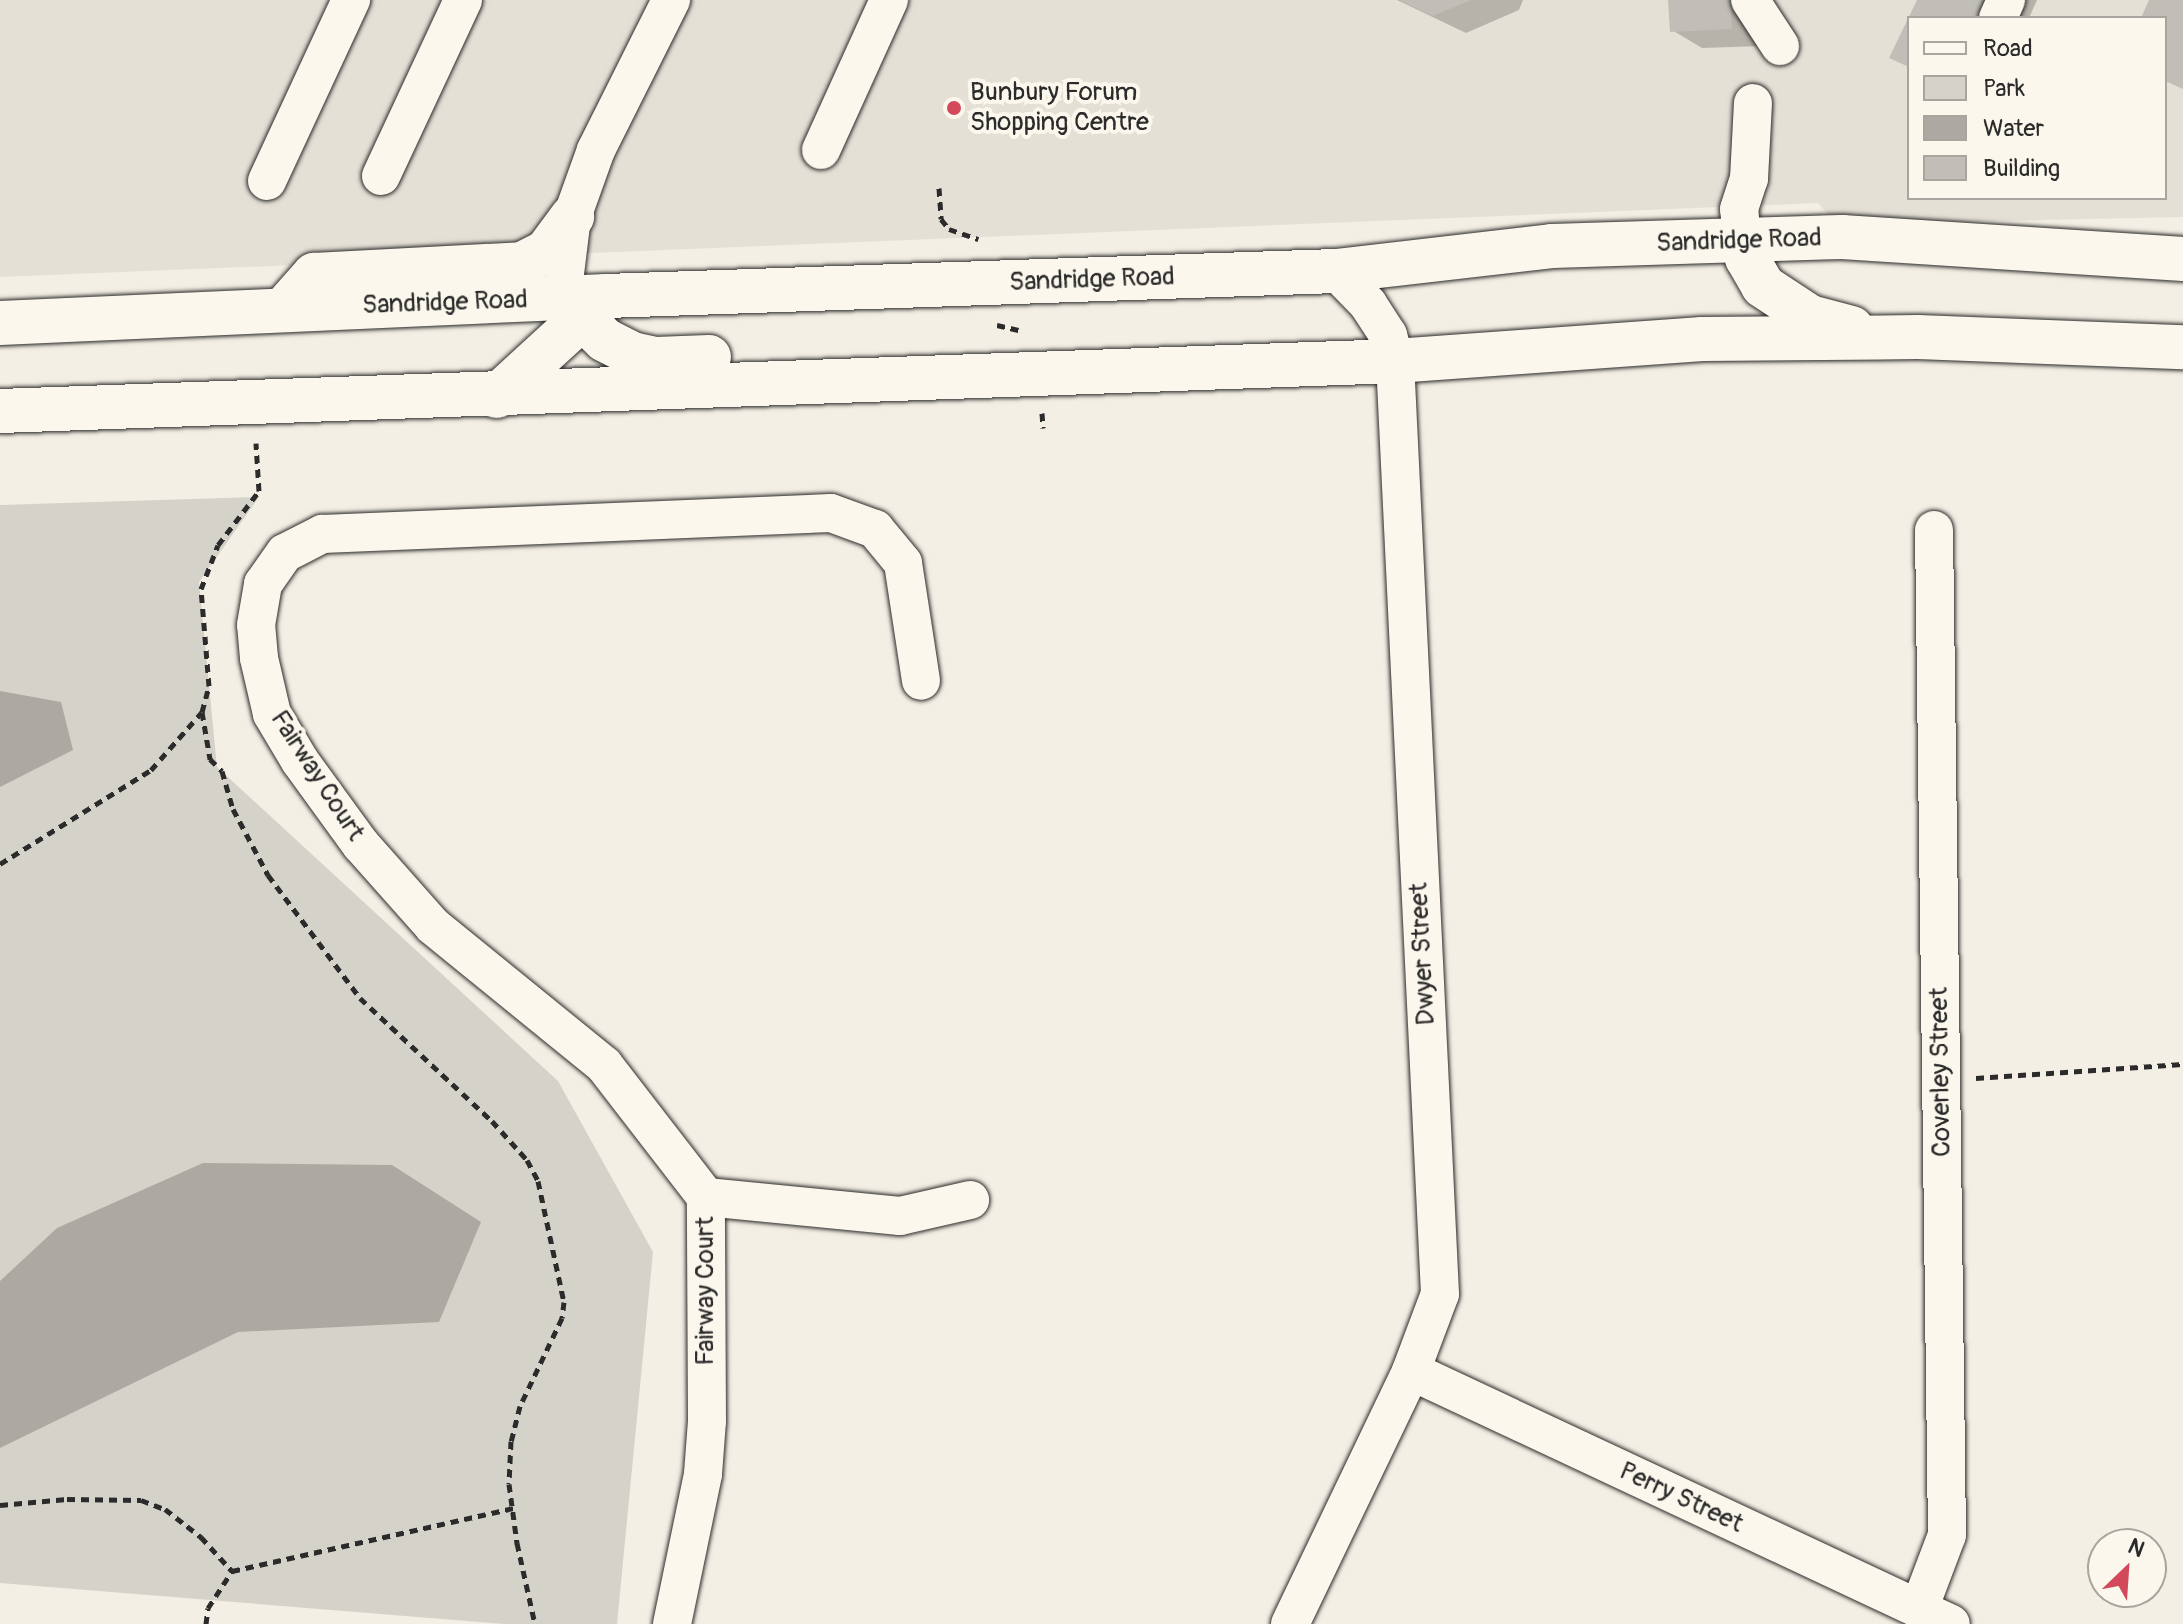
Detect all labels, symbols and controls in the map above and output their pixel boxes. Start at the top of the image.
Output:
legend [1907,16,2167,200]
text: Road [1983,34,2033,63]
text: Park [1983,74,2025,103]
place label: Bunbury Forum Shopping Centre [970,77,1149,138]
marker: Bunbury Forum Shopping Centre [945,99,963,117]
text: Water [1983,114,2044,143]
text: Building [1983,154,2060,183]
street label: Sandridge Road [1656,223,1822,259]
street label: Sandridge Road [1009,262,1175,298]
street label: Sandridge Road [362,285,528,321]
street label: Fairway Court [263,705,371,847]
street label: Dwyer Street [1404,882,1442,1026]
street label: Coverley Street [1924,987,1958,1157]
street label: Fairway Court [690,1216,722,1366]
street label: Perry Street [1614,1456,1748,1540]
north arrow [2087,1528,2167,1608]
text: N [2124,1532,2149,1564]

